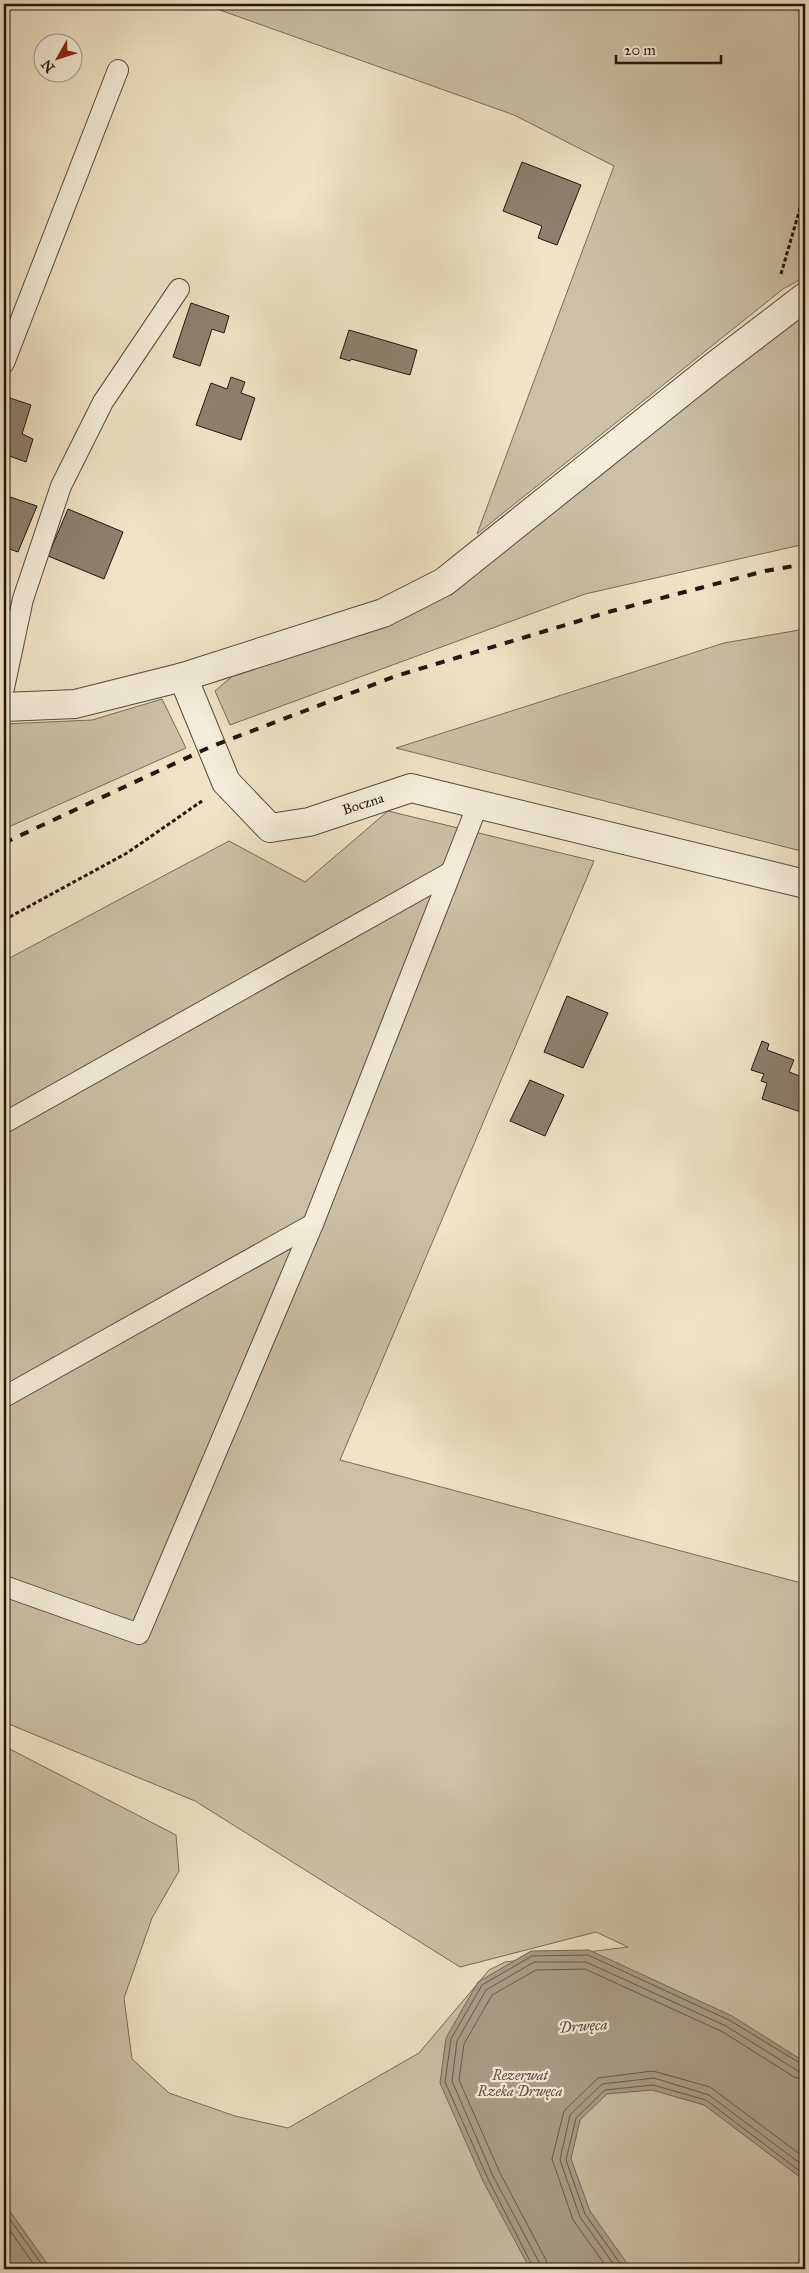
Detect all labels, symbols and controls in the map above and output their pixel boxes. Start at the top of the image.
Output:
north arrow [32,32,82,82]
scale bar [616,32,722,64]
text: 20 m [624,41,656,59]
text: N [38,56,59,76]
street label: Boczna [340,789,386,819]
water label: Drwęca [558,2015,608,2037]
park label: Rezerwat Rzeka Drwęca [476,2067,563,2100]

